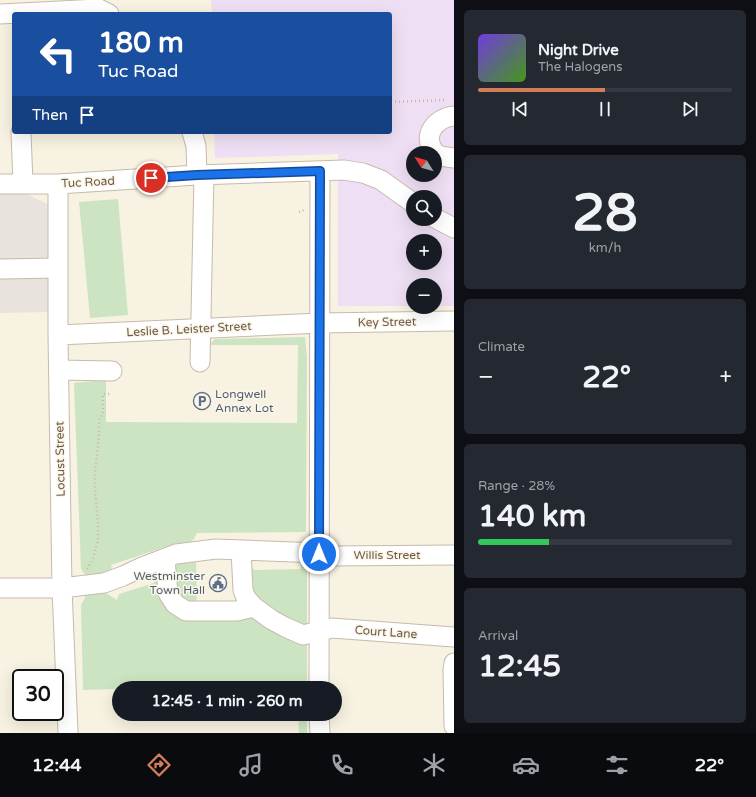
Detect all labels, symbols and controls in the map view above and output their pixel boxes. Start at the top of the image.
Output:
text: 180 m [98,26,184,60]
icon: left [32,28,84,80]
text: Night Drive [538,41,619,59]
text: The Halogens [538,59,622,75]
text: Tuc Road [98,60,178,82]
icon: previous [509,98,531,120]
icon: pause [594,98,616,120]
icon: next [679,98,701,120]
icon: arrive [76,104,98,126]
text: Then [32,106,68,124]
north arrow [406,146,442,182]
map controls [406,146,442,314]
pin [134,161,168,195]
icon: arrive [140,167,162,189]
street label: Tuc Road [61,174,115,190]
text: 28 [572,182,638,245]
button: search [406,190,442,226]
button: + [406,234,442,270]
text: km/h [589,240,621,256]
button: − [406,278,442,314]
street label: Key Street [358,314,417,330]
street label: Leslie B. Leister Street [126,319,252,339]
text: Climate [478,339,525,355]
text: 22° [582,359,631,396]
text: − [478,364,494,390]
text: + [720,364,732,390]
place label: Longwell Annex Lot [215,387,274,415]
parking icon: Longwell Annex Lot [192,391,212,411]
street label: Locust Street [52,421,68,497]
text: Range · 28% [478,478,555,494]
text: 140 km [478,498,586,535]
position arrow [298,533,340,575]
street label: Willis Street [353,548,421,562]
place label: Westminster Town Hall [133,569,205,597]
public building icon: Westminster Town Hall [208,573,228,593]
street label: Court Lane [354,623,418,641]
text: Arrival [478,628,518,644]
text: 12:45 [478,648,561,685]
speed limit sign: 30 [12,669,64,721]
text: 12:45 · 1 min · 260 m [152,692,302,710]
icon: directions [145,751,173,779]
icon: music [237,751,265,779]
icon: phone [328,751,356,779]
icon: climate [420,751,448,779]
icon: car [512,751,540,779]
icon: filters [603,751,631,779]
text: 12:44 [32,754,82,776]
text: 22° [695,754,724,776]

